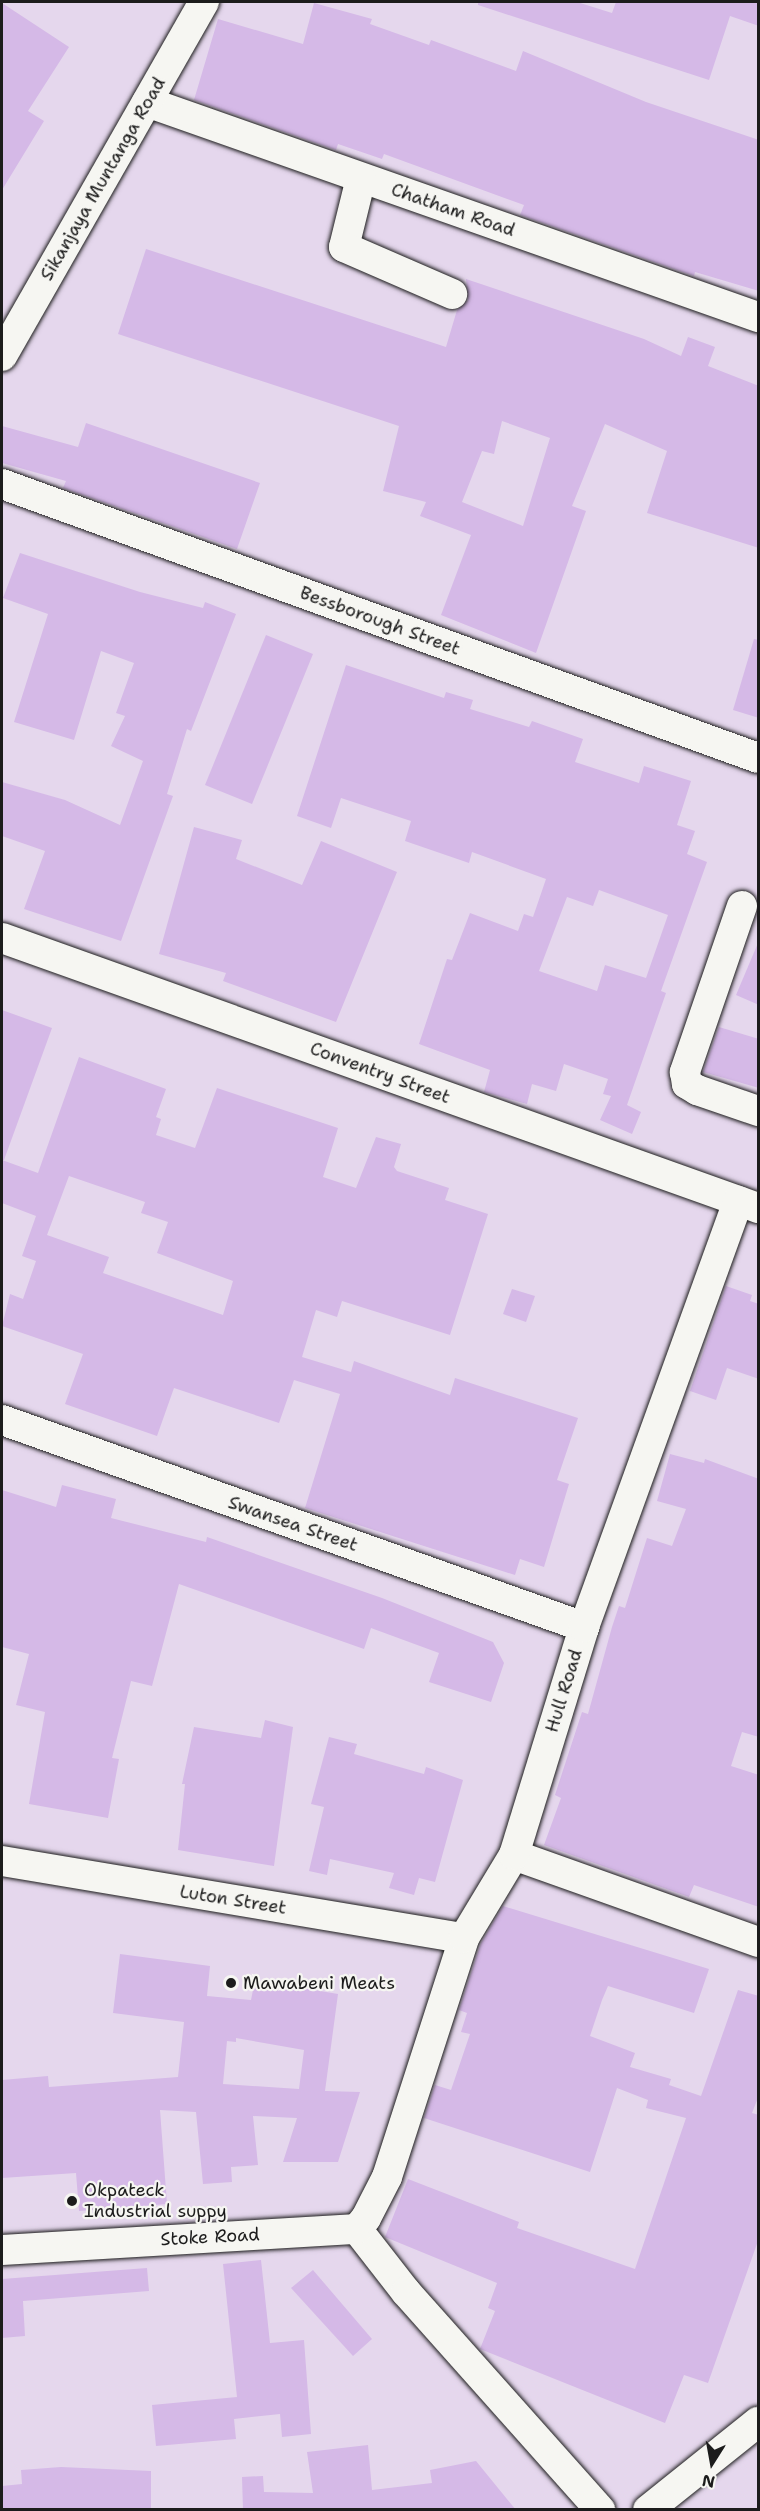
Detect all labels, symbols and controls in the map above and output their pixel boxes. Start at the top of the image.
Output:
street label: Sikanjaya Muntanga Road [36,74,170,284]
street label: Chatham Road [388,179,518,241]
street label: Bessborough Street [297,582,463,660]
street label: Conventry Street [307,1038,453,1108]
street label: Swansea Street [225,1492,361,1556]
street label: Hull Road [541,1647,587,1735]
street label: Luton Street [178,1881,288,1919]
place label: Mawabeni Meats [243,1972,395,1994]
marker: Mawabeni Meats [224,1976,238,1990]
place label: Okpateck Industrial suppy [84,2180,227,2222]
marker: Okpateck Industrial suppy [65,2194,79,2208]
street label: Stoke Road [160,2224,260,2250]
north arrow [682,2433,742,2493]
text: N [700,2470,717,2493]

